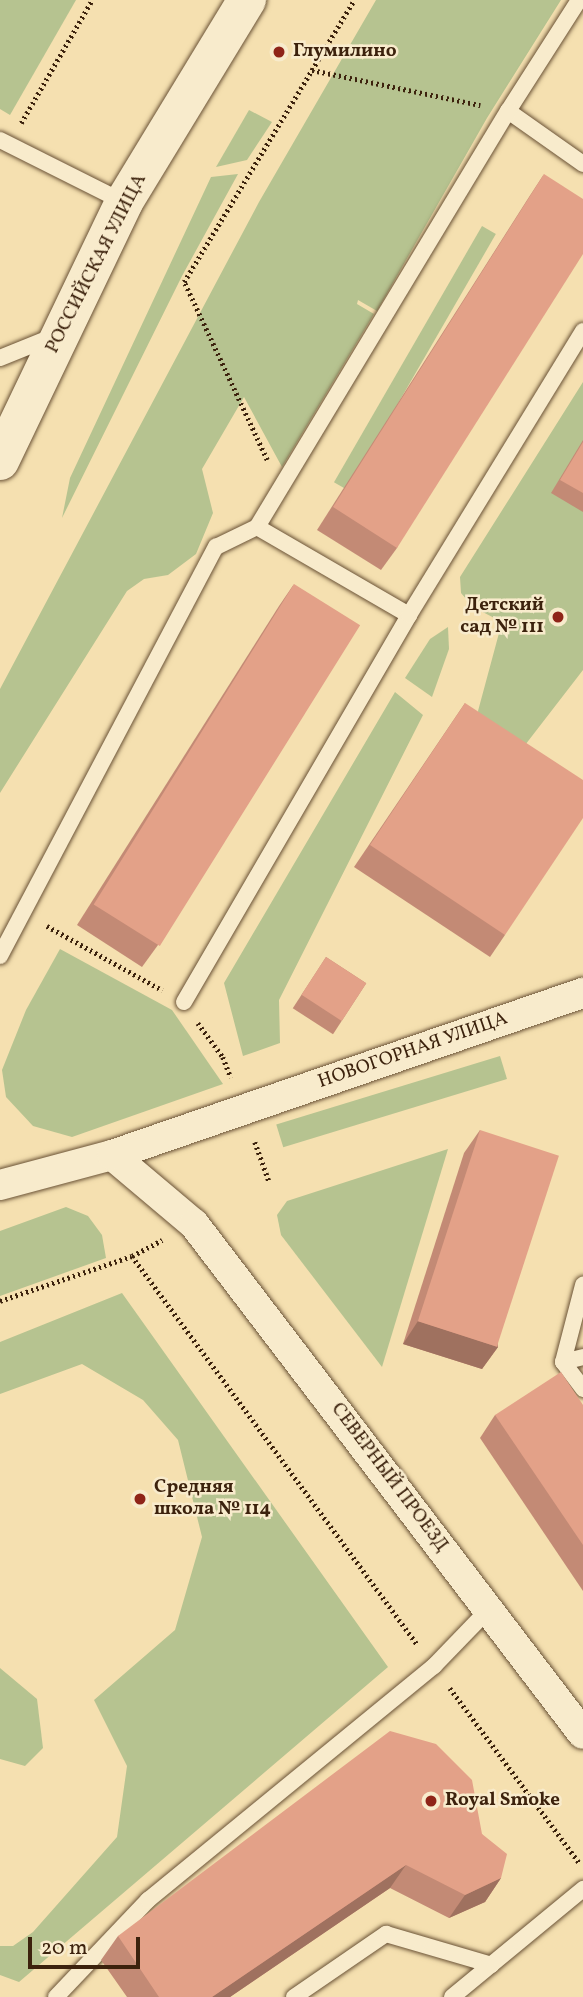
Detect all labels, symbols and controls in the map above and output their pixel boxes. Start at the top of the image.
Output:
place label: Глумилино [293,41,397,63]
marker: Глумилино [271,44,287,60]
street label: РОССИЙСКАЯ УЛИЦА [42,170,152,358]
place label: Детский сад № 111 [460,595,544,639]
marker: Детский сад № 111 [550,609,566,625]
street label: НОВОГОРНАЯ УЛИЦА [315,1008,511,1094]
street label: СЕВЕРНЫЙ ПРОЕЗД [325,1399,453,1557]
place label: Средняя школа № 114 [154,1477,271,1521]
marker: Средняя школа № 114 [132,1491,148,1507]
place label: Royal Smoke [445,1790,560,1812]
marker: Royal Smoke [423,1793,439,1809]
scale bar [32,1924,144,1968]
text: 20 m [41,1934,87,1963]

